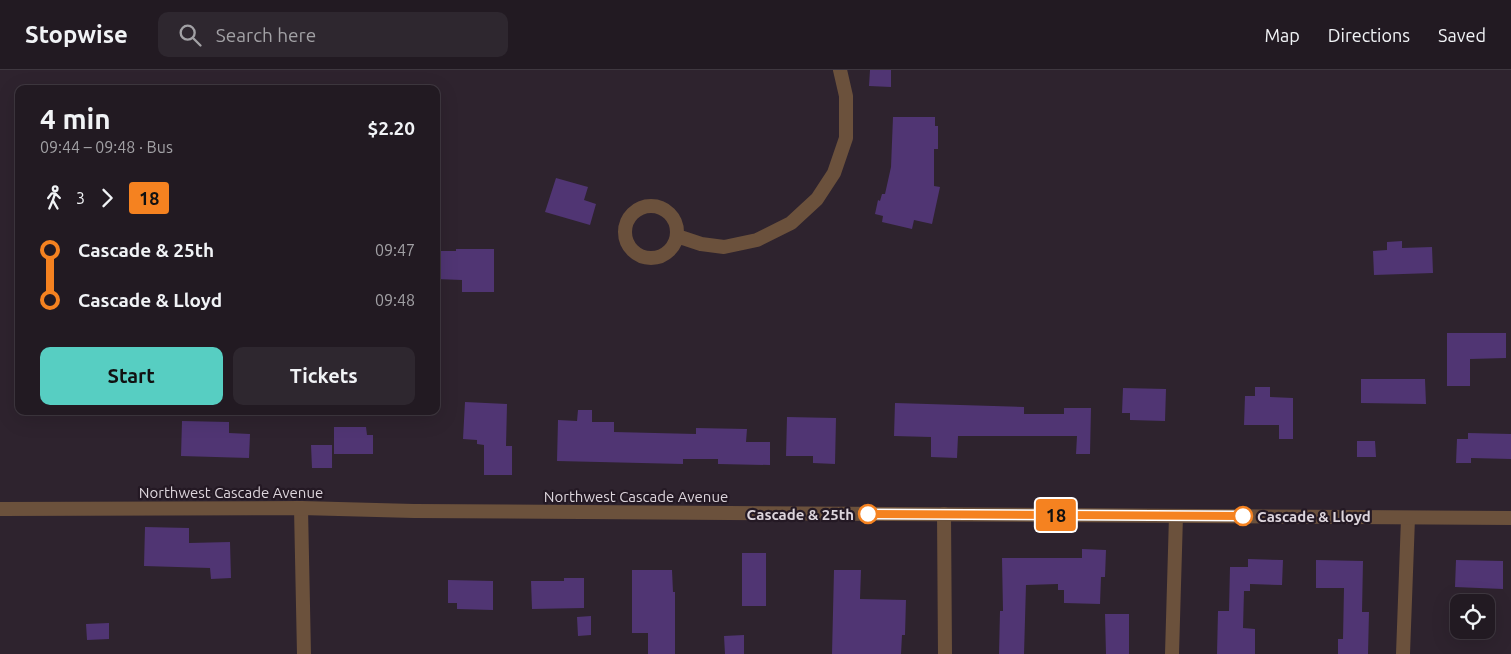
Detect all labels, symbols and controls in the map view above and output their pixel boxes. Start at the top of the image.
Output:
search box [158,12,508,57]
text: Stopwise [25,21,128,48]
icon: search [176,21,204,49]
text: Search here [216,24,316,46]
text: Map [1264,25,1300,45]
text: Directions [1328,25,1410,45]
text: Saved [1438,25,1486,45]
text: 4 min [40,103,111,134]
text: $2.20 [367,117,415,139]
text: 09:44 – 09:48 · Bus [40,138,173,156]
icon: walk [40,184,68,212]
icon: forward [93,184,121,212]
text: 18 [139,188,159,208]
text: 3 [76,189,85,207]
text: Cascade & 25th [78,239,214,261]
text: 09:47 [375,241,415,259]
text: Cascade & Lloyd [78,289,222,311]
text: 09:48 [375,291,415,309]
button: Start [40,347,223,405]
button: Tickets [233,347,415,405]
street label: Northwest Cascade Avenue [139,484,323,501]
street label: Northwest Cascade Avenue [544,488,728,505]
line badge: 18 [1034,499,1078,531]
marker: Cascade & 25th [858,504,878,524]
text: 18 [1046,505,1066,525]
place label: Cascade & 25th [747,506,854,523]
marker: Cascade & Lloyd [1233,506,1253,526]
place label: Cascade & Lloyd [1257,508,1371,525]
map controls [1450,594,1495,639]
button: locate [1450,594,1495,639]

